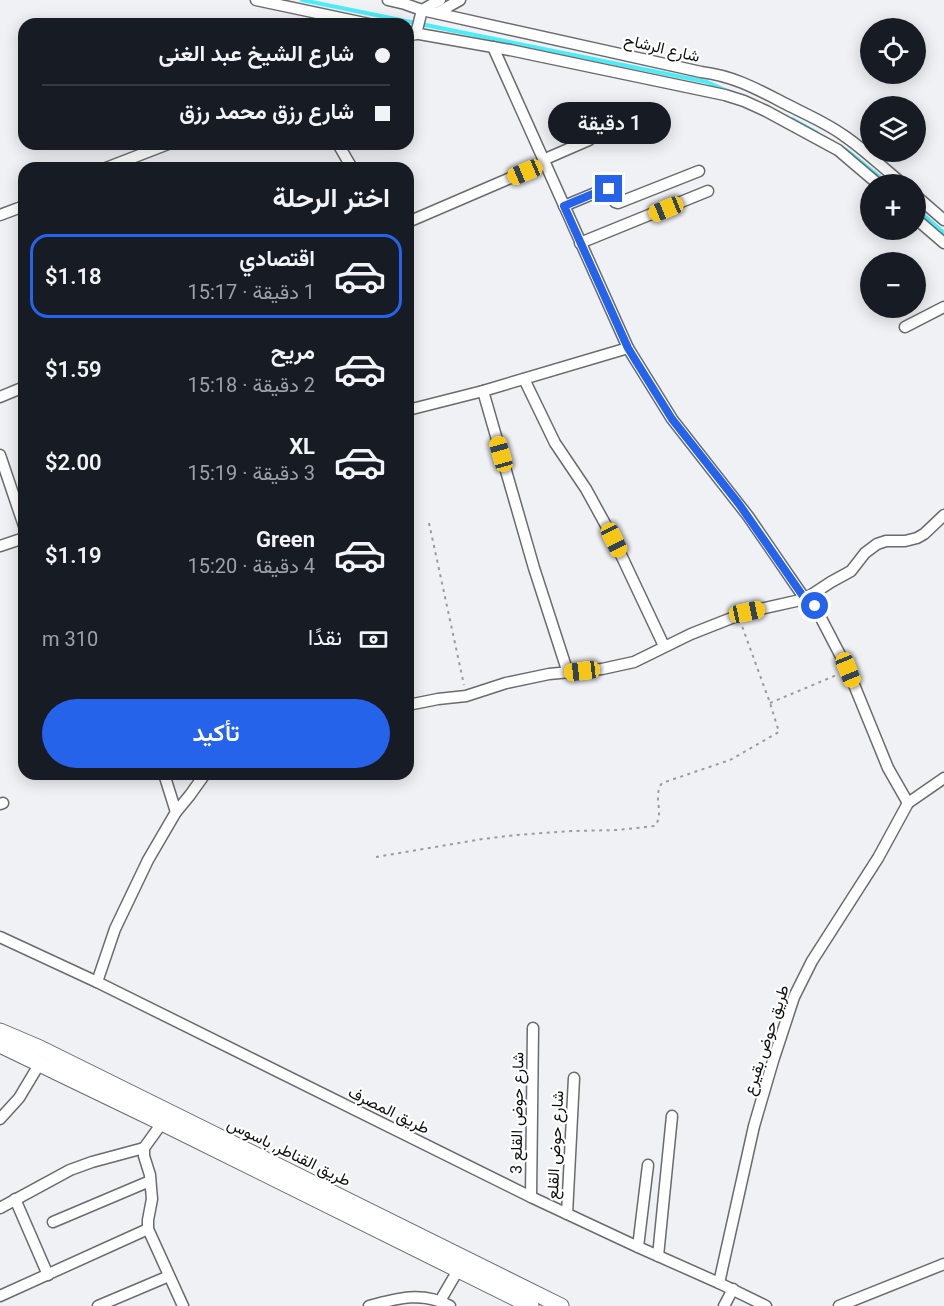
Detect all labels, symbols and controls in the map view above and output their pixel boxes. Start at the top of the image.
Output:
map controls [860,18,926,318]
button: locate [860,18,926,84]
street label: شارع الرشاح [622,30,702,68]
text: شارع الشيخ عبد الغنى [158,41,354,66]
button: layers [860,96,926,162]
text: شارع رزق محمد رزق [179,99,354,124]
callout: 1 دقيقة [548,102,670,144]
text: 1 دقيقة [578,111,641,135]
car [505,157,545,187]
button: + [860,174,926,240]
route end [595,175,622,202]
text: اختر الرحلة [273,182,390,214]
car [646,194,686,224]
text: اقتصادي [239,246,315,271]
icon: car [333,249,387,303]
button: − [860,252,926,318]
text: $1.18 [45,264,102,289]
text: 1 دقيقة · 15:17 [188,280,315,304]
text: مريح [271,339,315,364]
icon: car [333,342,387,396]
text: $1.59 [45,357,102,382]
text: 2 دقيقة · 15:18 [188,373,315,397]
text: XL [289,434,315,459]
car [487,434,515,474]
icon: car [333,435,387,489]
text: $2.00 [45,450,102,475]
text: 3 دقيقة · 15:19 [188,461,315,485]
car [598,520,630,560]
text: Green [256,527,315,552]
icon: car [333,528,387,582]
text: $1.19 [45,543,102,568]
text: 4 دقيقة · 15:20 [188,554,315,578]
route start [801,592,828,619]
car [728,599,766,625]
icon: cash [357,623,390,656]
text: نقدًا [308,625,342,650]
text: 310 m [42,627,98,651]
car [833,650,863,690]
car [563,660,601,682]
button: تأكيد [42,699,390,768]
street label: طريق حوض بقيرع [739,982,795,1098]
street label: شارع حوض القلع 3 [506,1052,530,1174]
street label: طريق المصرف [345,1082,433,1139]
street label: شارع حوض القلع [543,1090,569,1200]
street label: طريق القناطر, باسوس [224,1114,354,1191]

